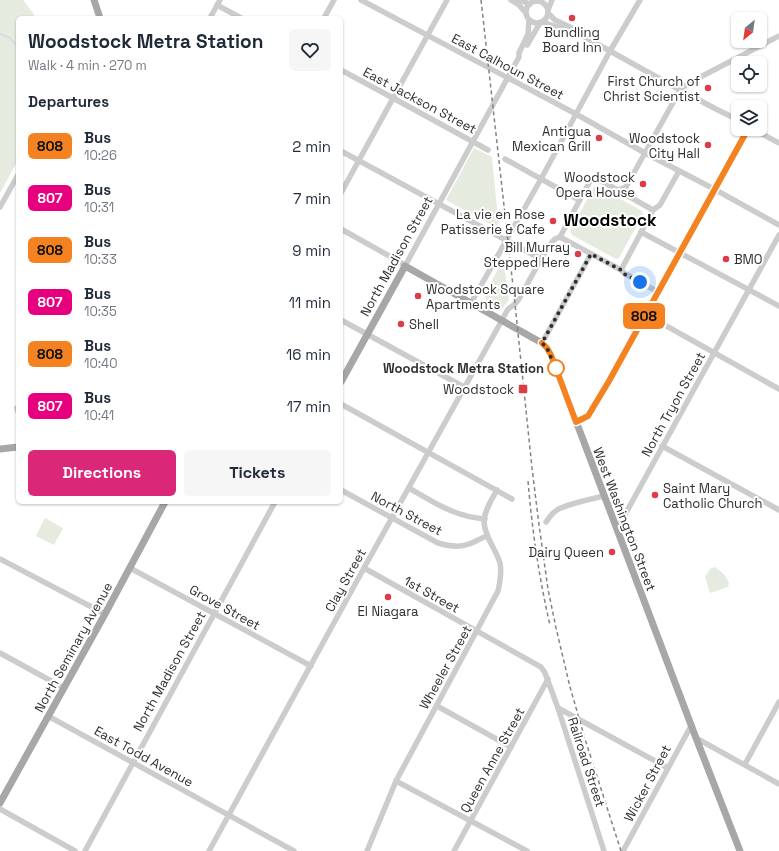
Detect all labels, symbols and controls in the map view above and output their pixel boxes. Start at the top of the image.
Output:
north arrow [731,12,767,48]
map controls [731,12,767,136]
marker: Bundling Board Inn [567,13,577,23]
place label: Bundling Board Inn [542,24,602,56]
text: Woodstock Metra Station [28,29,263,54]
button: heart [289,29,331,71]
street label: East Calhoun Street [449,30,567,103]
button: locate [731,56,767,92]
text: Walk · 4 min · 270 m [28,57,147,74]
street label: East Jackson Street [360,63,479,138]
place label: First Church of Christ Scientist [603,73,700,105]
marker: First Church of Christ Scientist [703,83,713,93]
text: Departures [28,92,109,111]
button: layers [731,100,767,136]
place label: Antigua Mexican Grill [512,123,592,155]
text: Bus [84,128,111,147]
place label: Woodstock City Hall [629,130,700,162]
marker: Antigua Mexican Grill [594,133,604,143]
text: 808 [37,137,63,155]
text: 2 min [292,137,331,156]
marker: Woodstock City Hall [703,140,713,150]
text: 10:26 [84,147,117,164]
place label: Woodstock Opera House [556,169,635,201]
marker: Woodstock Opera House [638,179,648,189]
text: Bus [84,180,111,199]
text: 807 [38,189,62,207]
text: 7 min [293,189,331,208]
street label: North Madison Street [356,193,437,319]
text: 10:31 [84,199,114,216]
place label: La vie en Rose Patisserie & Cafe [441,206,545,238]
district label: Woodstock [564,209,657,231]
marker: La vie en Rose Patisserie & Cafe [548,216,558,226]
text: Bus [84,232,111,251]
place label: Bill Murray Stepped Here [484,239,570,271]
text: 808 [37,241,63,259]
text: 9 min [292,241,331,260]
marker: Bill Murray Stepped Here [573,249,583,259]
text: 10:33 [84,251,117,268]
place label: BMO [734,251,763,268]
marker: BMO [721,254,731,264]
your location [630,272,650,292]
place label: Woodstock Square Apartments [426,281,544,313]
text: Bus [84,284,111,303]
marker: Woodstock Square Apartments [413,291,423,301]
text: 807 [38,293,62,311]
text: 11 min [289,293,331,312]
text: 10:35 [84,303,117,320]
line badge: 808 [621,303,667,329]
text: 808 [631,307,657,325]
place label: Shell [409,316,439,333]
marker: Shell [396,319,406,329]
text: Bus [84,336,111,355]
text: 808 [37,345,63,363]
text: 16 min [286,345,331,364]
street label: North Tryon Street [638,349,709,460]
text: 10:40 [84,355,118,372]
marker: Woodstock Metra Station [547,359,565,377]
place label: Woodstock Metra Station [383,360,544,377]
place label: Woodstock [443,381,514,398]
marker: Woodstock [517,383,529,395]
text: Bus [84,388,111,407]
text: 807 [38,397,62,415]
text: 17 min [287,397,331,416]
text: 10:41 [84,407,114,424]
street label: West Washington Street [589,445,660,593]
button: Directions [28,450,176,496]
button: Tickets [184,450,331,496]
place label: Saint Mary Catholic Church [663,480,762,512]
street label: North Street [368,487,445,539]
marker: Saint Mary Catholic Church [650,490,660,500]
place label: Dairy Queen [529,544,604,561]
street label: Clay Street [321,546,370,615]
marker: Dairy Queen [607,547,617,557]
street label: 1st Street [401,572,463,617]
street label: North Seminary Avenue [31,579,116,715]
street label: Grove Street [186,581,263,634]
marker: El Niagara [383,592,393,602]
place label: El Niagara [358,603,419,620]
street label: North Madison Street [129,608,210,734]
street label: Wheeler Street [415,622,476,712]
street label: Queen Anne Street [456,704,529,816]
street label: Railroad Street [564,715,609,809]
street label: East Todd Avenue [91,722,196,791]
street label: Wicker Street [620,742,675,825]

